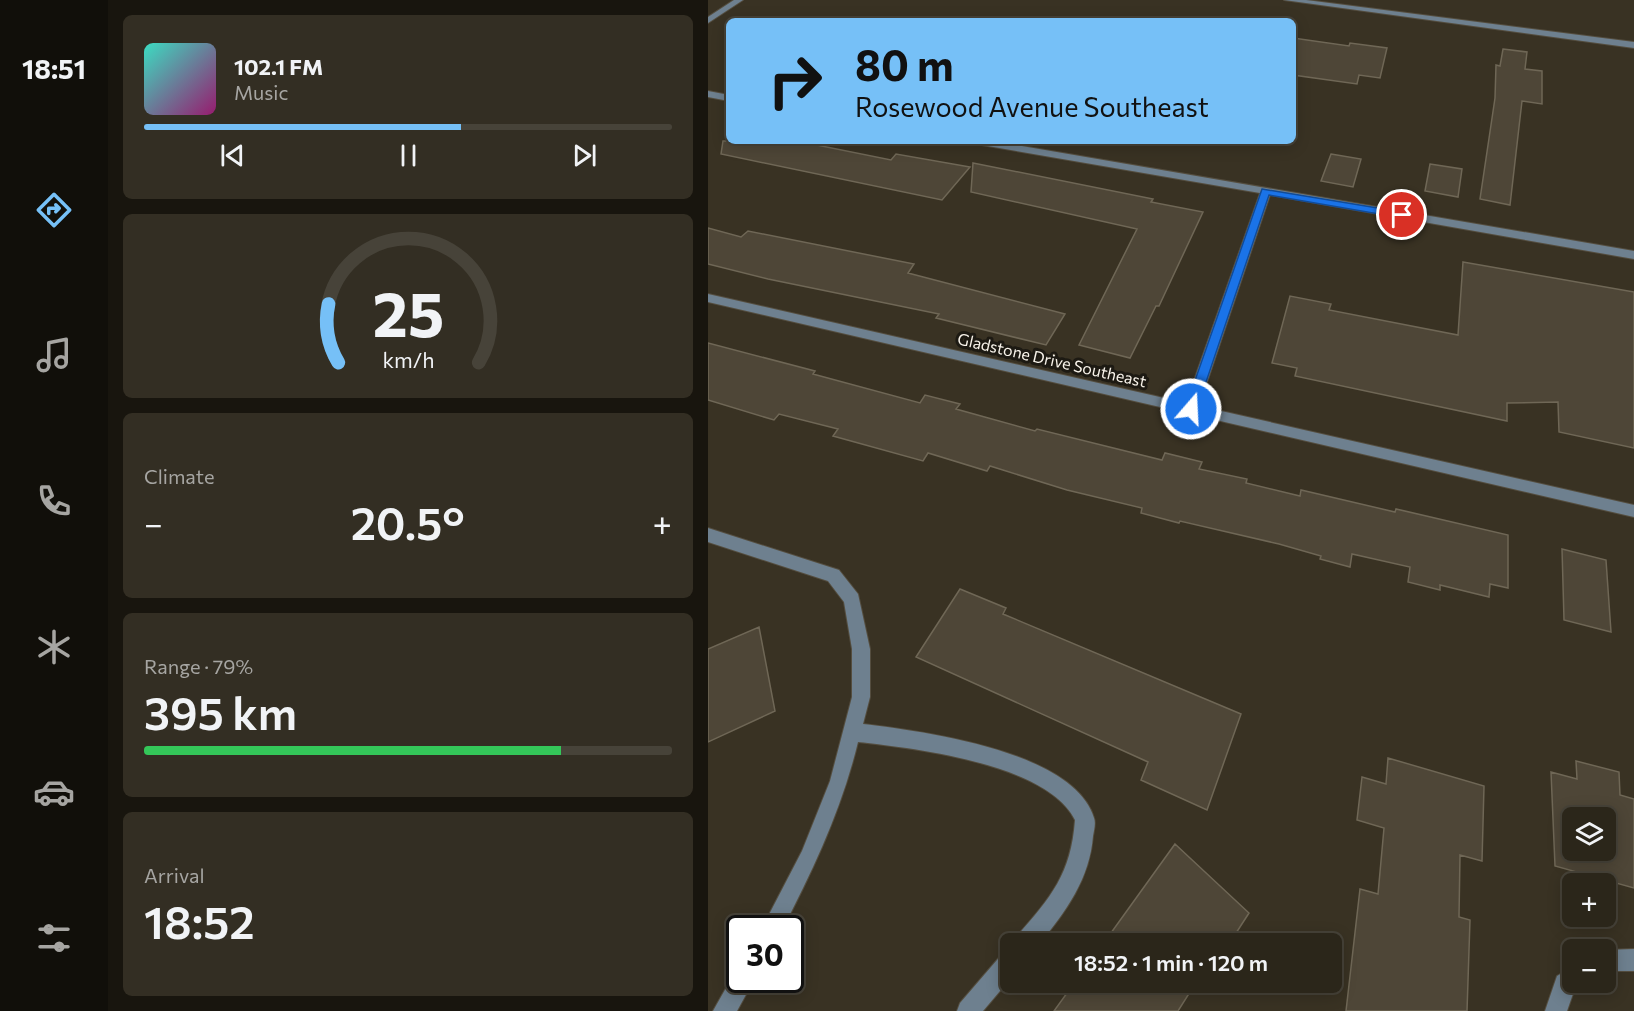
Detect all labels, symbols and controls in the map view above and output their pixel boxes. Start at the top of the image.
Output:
text: 80 m [855,38,954,90]
icon: right [756,42,834,120]
text: 18:51 [22,52,86,85]
text: 102.1 FM [234,53,323,80]
text: Music [234,80,288,104]
text: Rosewood Avenue Southeast [855,90,1209,123]
icon: previous [216,139,249,172]
icon: pause [392,139,425,172]
icon: next [568,139,601,172]
icon: directions [33,189,75,231]
pin [1376,189,1427,240]
icon: arrive [1385,198,1418,231]
text: 25 [372,274,444,350]
street label: Gladstone Drive Southeast [956,329,1149,391]
icon: music [33,334,75,376]
text: km/h [382,347,434,373]
position arrow [1159,377,1223,441]
text: Climate [144,464,214,488]
icon: phone [33,480,75,522]
text: 20.5° [351,494,465,549]
text: − [144,502,163,543]
text: + [653,502,672,543]
icon: climate [33,626,75,668]
text: Range · 79% [144,654,253,678]
text: 395 km [144,684,297,739]
icon: car [33,771,75,813]
map controls [1562,807,1616,993]
button: layers [1562,807,1616,861]
text: Arrival [144,863,205,887]
button: + [1562,873,1616,927]
text: 18:52 [144,893,255,948]
speed limit sign: 30 [726,915,804,993]
icon: filters [33,917,75,959]
button: − [1562,939,1616,993]
text: 18:52 · 1 min · 120 m [1074,949,1268,976]

